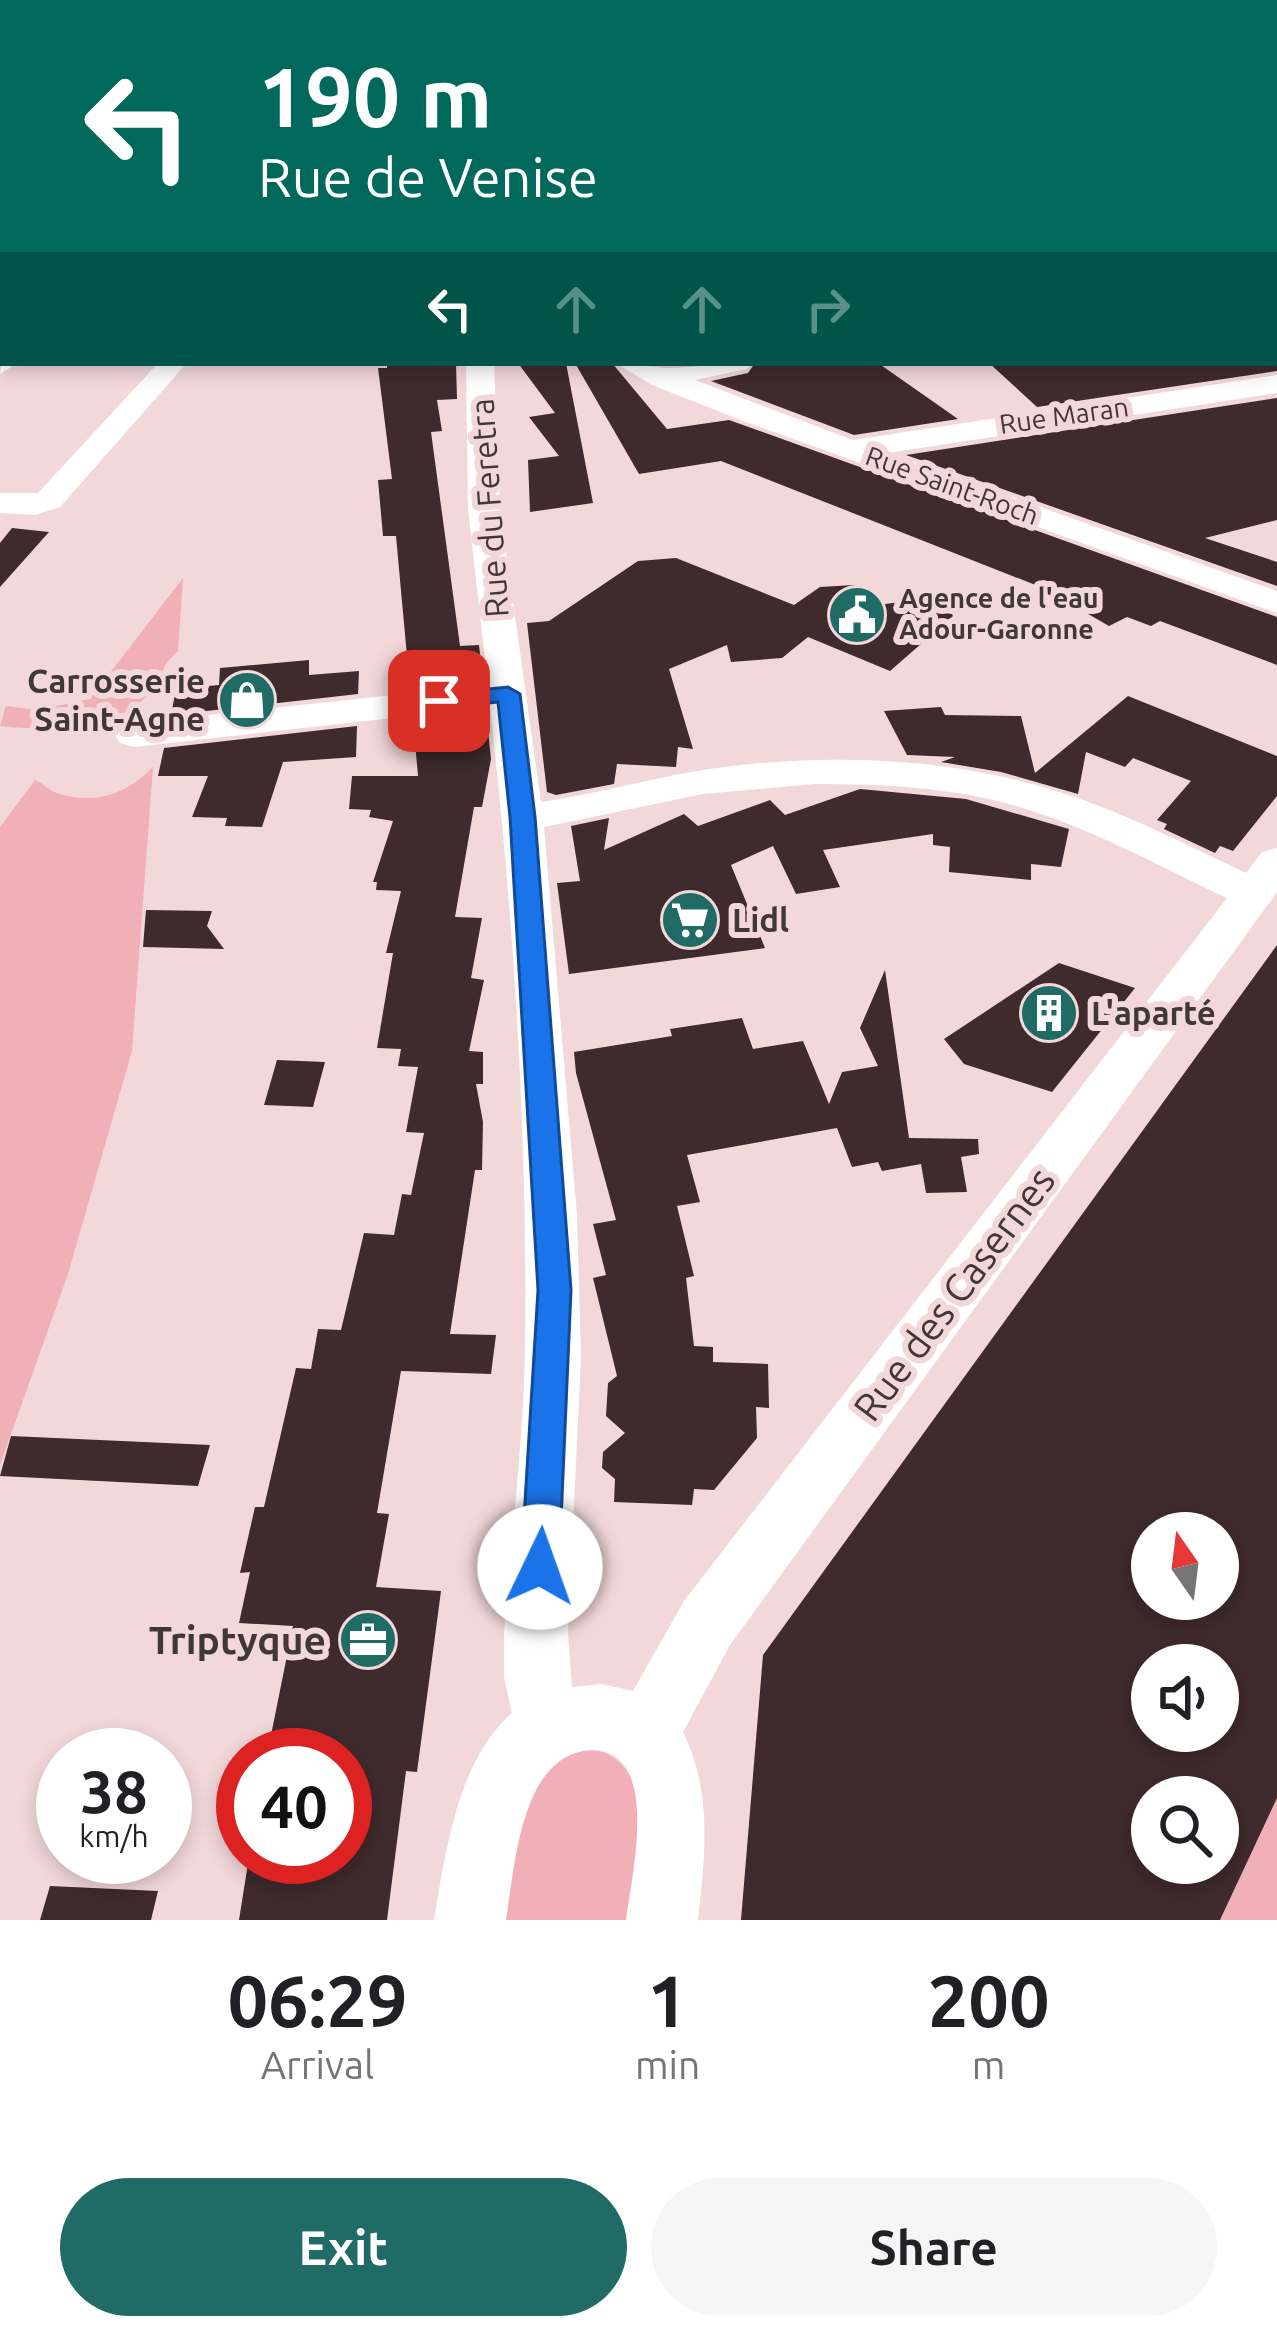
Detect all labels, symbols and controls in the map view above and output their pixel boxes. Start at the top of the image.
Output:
icon: left [60,48,216,204]
text: 190 m [258,49,492,143]
text: Rue de Venise [258,147,598,207]
icon: left [417,276,483,342]
icon: ahead [543,276,609,342]
icon: ahead [669,276,735,342]
icon: right [795,276,861,342]
street label: Rue Maran [997,391,1130,439]
street label: Rue du Feretra [462,397,515,619]
street label: Rue Saint-Roch [862,440,1043,530]
place label: Agence de l'eau Adour-Garonne [899,583,1099,644]
public building icon: Agence de l'eau Adour-Garonne [826,584,888,646]
pin [388,650,490,752]
place label: Carrosserie Saint-Agne [27,662,205,737]
icon: arrive [406,668,472,734]
shop icon: Carrosserie Saint-Agne [216,669,278,731]
supermarket icon: Lidl [659,889,721,951]
place label: Lidl [732,901,789,938]
building icon: L'aparté [1018,982,1080,1044]
place label: L'aparté [1091,994,1216,1031]
street label: Rue des Casernes [845,1159,1063,1429]
position arrow [477,1504,603,1630]
north arrow [1131,1512,1239,1620]
map controls [1131,1512,1239,1884]
office icon: Triptyque [337,1609,399,1671]
place label: Triptyque [149,1618,326,1661]
button: sound [1131,1644,1239,1752]
speed limit sign: 40 [216,1728,372,1884]
text: 38 [80,1757,148,1824]
button: search [1131,1776,1239,1884]
text: km/h [79,1819,149,1853]
text: 06:29 [227,1960,408,2041]
text: 1 [647,1960,688,2041]
text: 200 [928,1960,1050,2041]
text: Arrival [261,2043,374,2086]
text: min [635,2043,700,2086]
text: m [972,2043,1005,2086]
button: Exit [60,2178,627,2316]
button: Share [651,2178,1217,2316]

